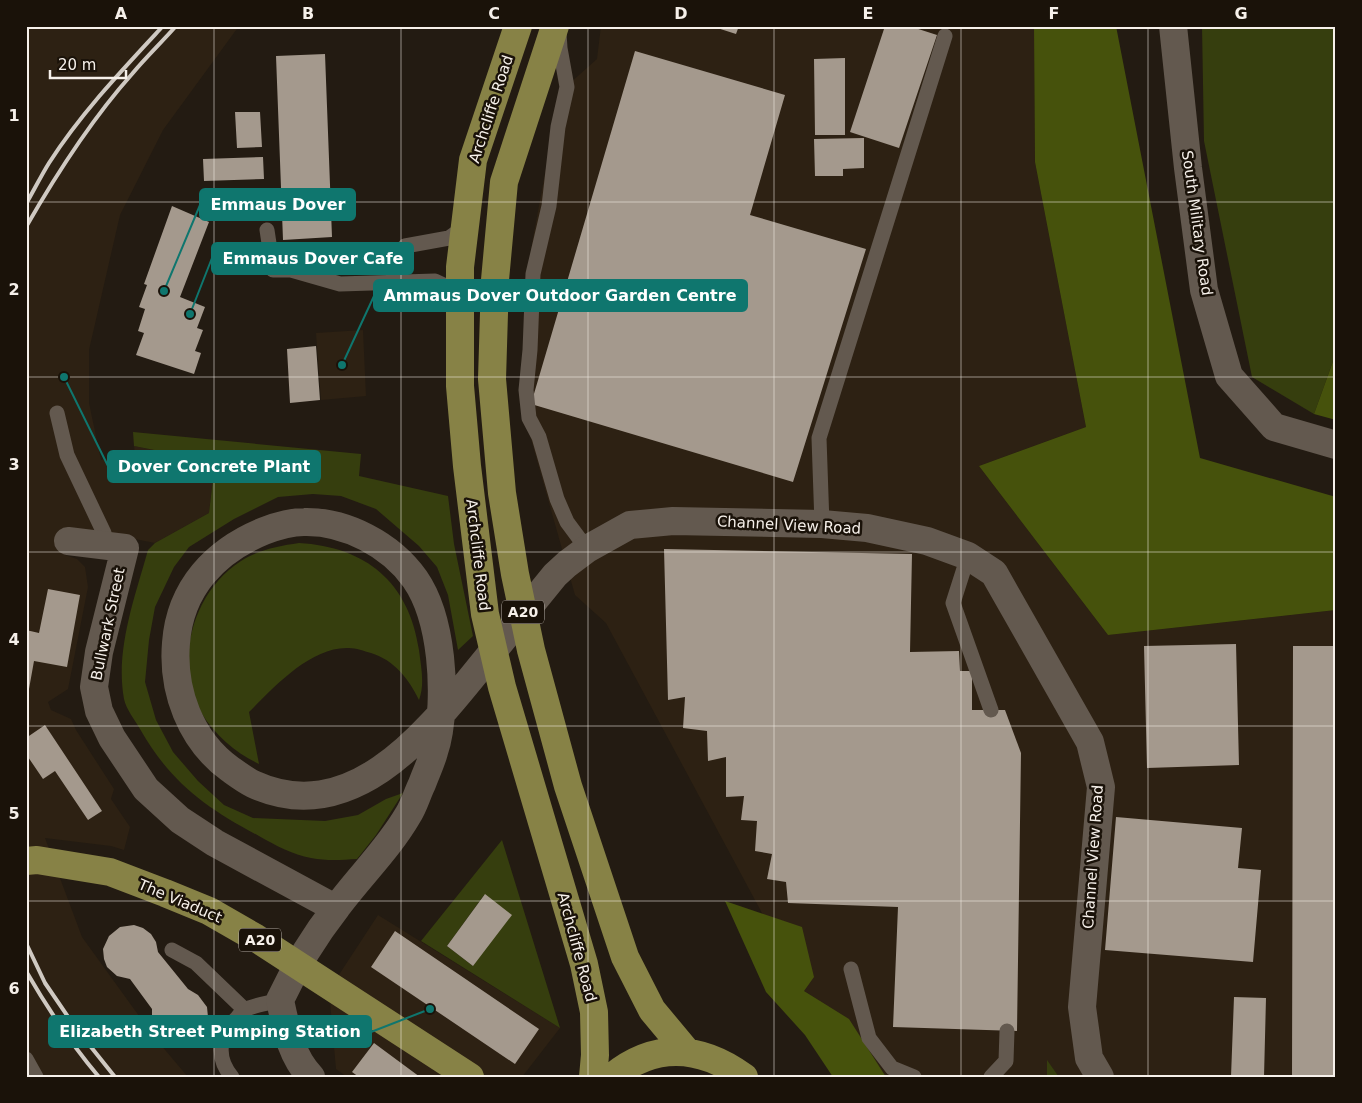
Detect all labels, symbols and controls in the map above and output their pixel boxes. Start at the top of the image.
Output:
text: A [115,4,128,23]
text: B [302,4,314,23]
text: C [488,4,500,23]
text: D [674,4,688,23]
text: E [863,4,873,23]
text: F [1049,4,1059,23]
text: G [1234,4,1248,23]
scale bar [50,48,126,80]
street label: Archcliffe Road [465,53,517,165]
text: 20 m [58,56,96,74]
text: 1 [8,106,20,125]
street label: South Military Road [1178,149,1216,297]
callout: Emmaus Dover [200,189,355,220]
text: Emmaus Dover [211,195,346,214]
callout: Emmaus Dover Cafe [212,243,413,274]
text: Emmaus Dover Cafe [223,249,404,268]
text: 2 [8,280,20,299]
callout: Ammaus Dover Outdoor Garden Centre [374,280,747,311]
text: Ammaus Dover Outdoor Garden Centre [383,286,737,305]
callout: Dover Concrete Plant [108,451,320,482]
text: 3 [8,455,20,474]
text: Dover Concrete Plant [118,457,311,476]
street label: Archcliffe Road [462,498,494,612]
street label: Channel View Road [716,512,862,538]
street label: Bullwark Street [87,566,129,682]
road number: A20 [502,600,544,624]
text: 4 [8,630,20,649]
street label: Channel View Road [1079,784,1107,930]
text: 5 [8,804,20,823]
street label: The Viaduct [135,875,225,927]
street label: Archcliffe Road [554,890,600,1004]
road number: A20 [239,928,281,952]
text: 6 [8,979,20,998]
callout: Elizabeth Street Pumping Station [49,1016,371,1047]
text: Elizabeth Street Pumping Station [59,1022,361,1041]

